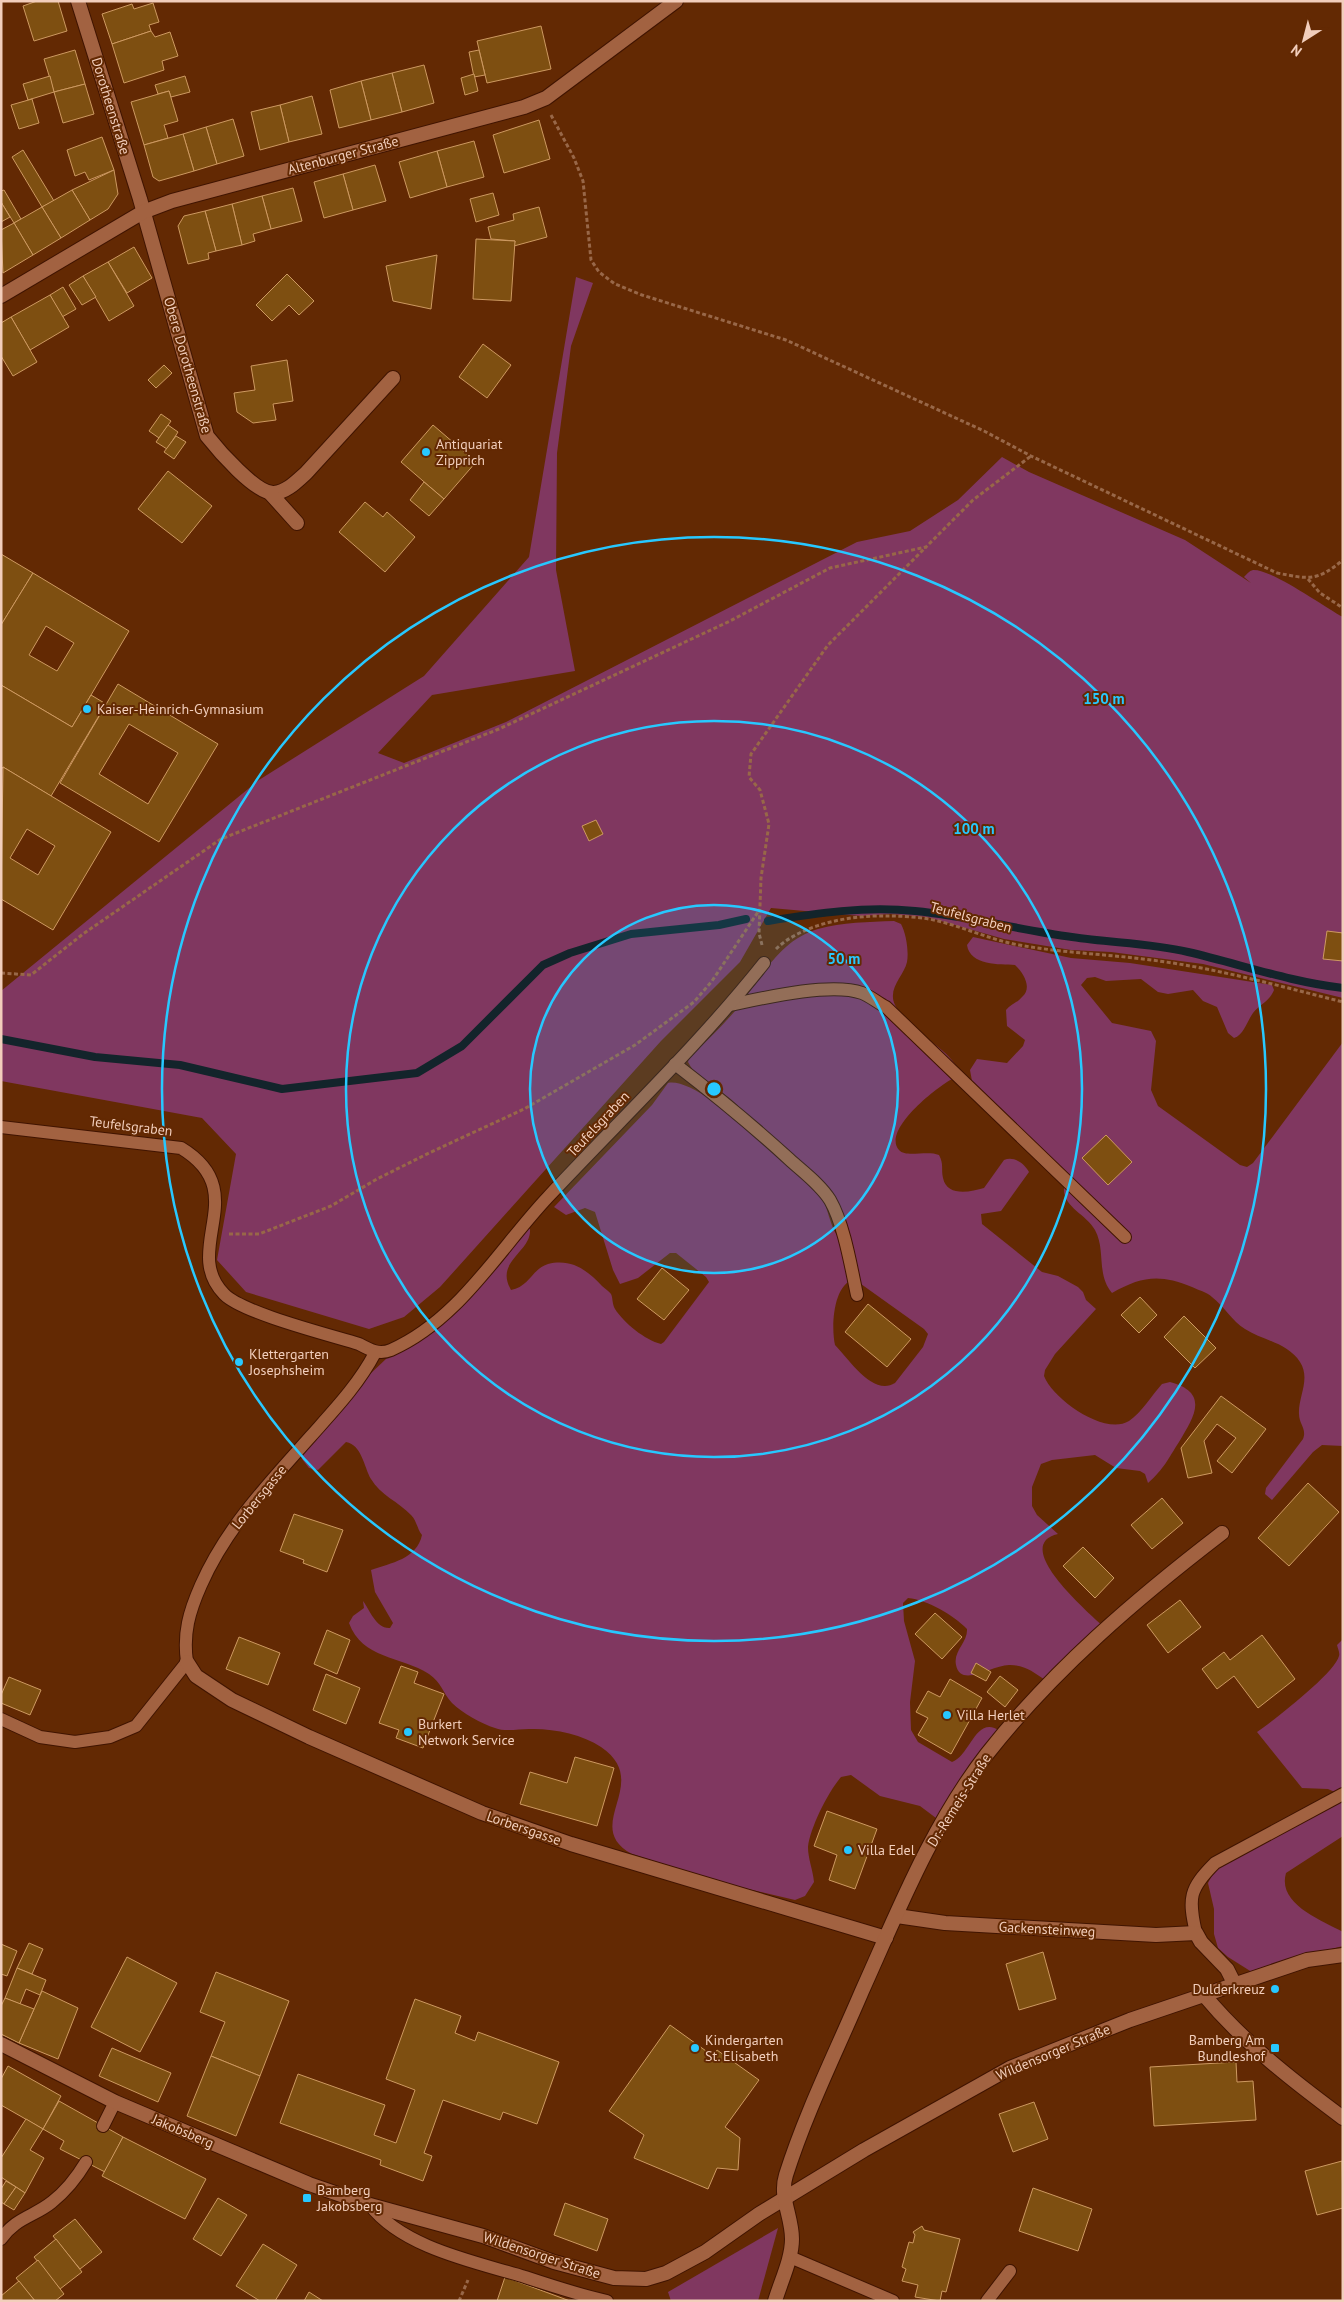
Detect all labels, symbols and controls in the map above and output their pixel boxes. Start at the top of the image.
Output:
north arrow [1279,15,1329,65]
text: N [1287,41,1305,61]
street label: Dorotheenstraße [88,55,134,157]
street label: Altenburger Straße [286,132,400,178]
street label: Obere Dorotheenstraße [160,295,216,435]
place label: Antiquariat Zipprich [436,435,503,469]
marker: Antiquariat Zipprich [420,446,432,458]
text: 150 m [1083,689,1125,708]
place label: Kaiser-Heinrich-Gymnasium [97,700,264,718]
marker: Kaiser-Heinrich-Gymnasium [81,703,93,715]
text: 100 m [953,819,995,838]
street label: Teufelsgraben [928,897,1014,937]
text: 50 m [828,949,860,968]
centre of rings [705,1080,723,1098]
street label: Teufelsgraben [563,1087,633,1161]
street label: Teufelsgraben [88,1112,174,1140]
place label: Klettergarten Josephsheim [248,1345,329,1379]
marker: Klettergarten Josephsheim [233,1356,245,1368]
street label: Lorbersgasse [228,1461,290,1533]
place label: Villa Herlet [956,1706,1025,1724]
marker: Villa Herlet [941,1709,953,1721]
place label: Burkert Network Service [418,1715,515,1749]
marker: Burkert Network Service [402,1726,414,1738]
street label: Dr.-Remeis-Straße [923,1750,995,1850]
street label: Lorbersgasse [484,1807,564,1849]
place label: Villa Edel [857,1841,915,1859]
marker: Villa Edel [842,1844,854,1856]
street label: Gackensteinweg [998,1917,1096,1941]
place label: Dulderkreuz [1192,1980,1265,1998]
marker: Dulderkreuz [1269,1983,1281,1995]
street label: Wildensorger Straße [993,2020,1113,2084]
place label: Kindergarten St. Elisabeth [705,2031,783,2065]
place label: Bamberg Am Bundleshof [1189,2031,1266,2065]
marker: Kindergarten St. Elisabeth [689,2042,701,2054]
marker: Bamberg Am Bundleshof [1269,2042,1281,2054]
street label: Jakobsberg [148,2110,217,2152]
place label: Bamberg Jakobsberg [316,2181,382,2215]
marker: Bamberg Jakobsberg [301,2192,313,2204]
street label: Wildensorger Straße [481,2228,603,2282]

